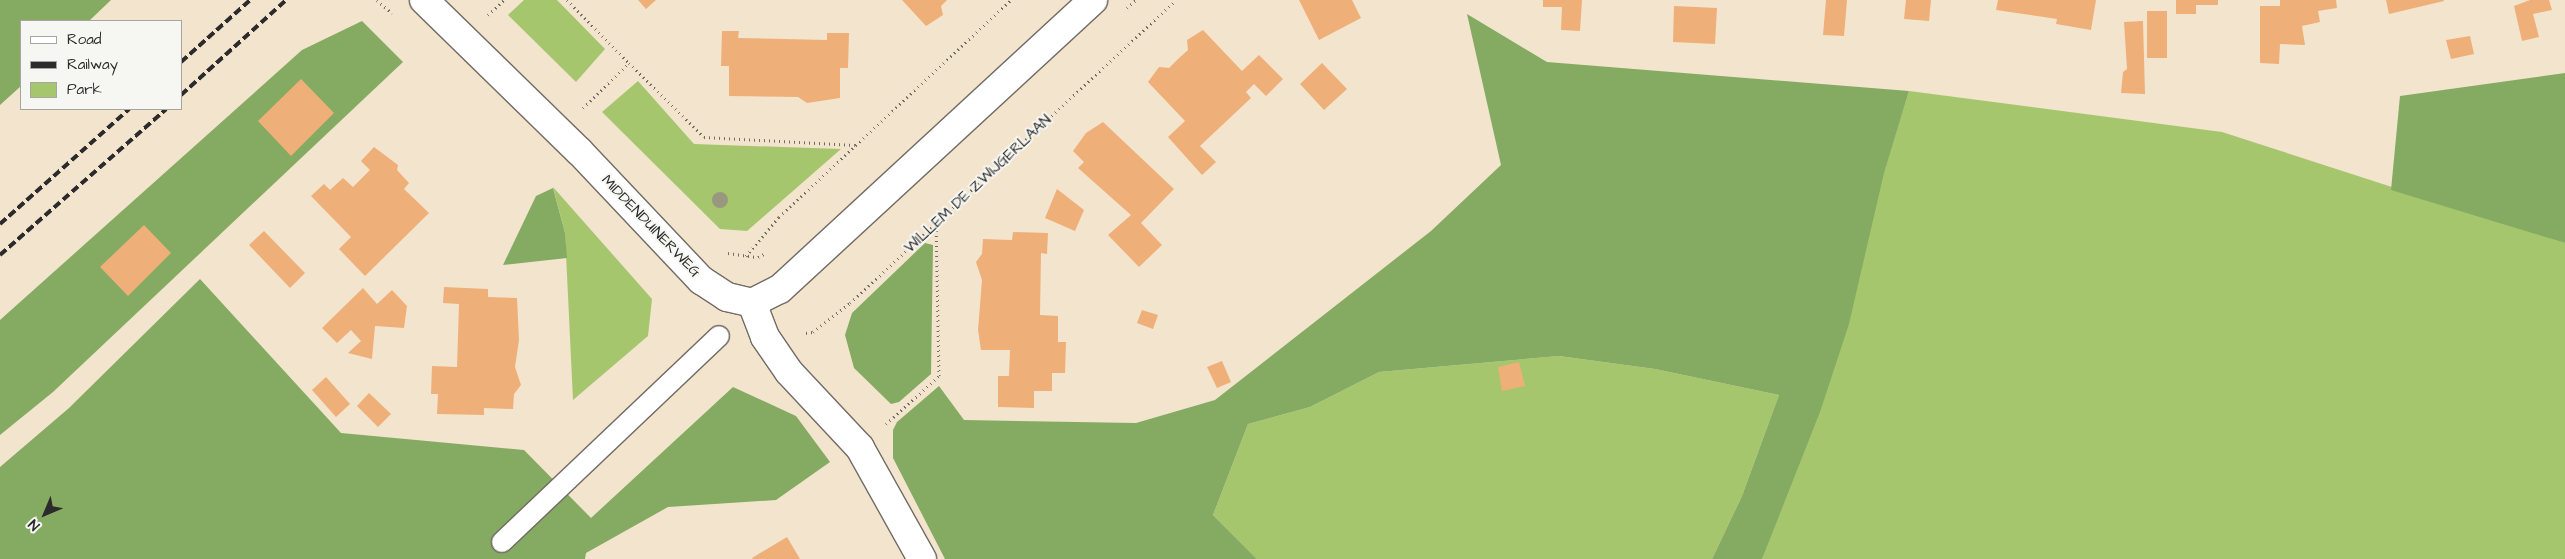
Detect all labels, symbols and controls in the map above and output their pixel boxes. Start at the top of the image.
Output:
legend [20,20,182,110]
text: Road [67,29,101,50]
text: Railway [67,54,118,75]
text: Park [67,79,102,100]
street label: WILLEM DE ZWIJGERLAAN [901,111,1055,257]
street label: MIDDENDUINERWEG [598,171,704,281]
north arrow [20,489,70,539]
text: N [24,514,45,535]

